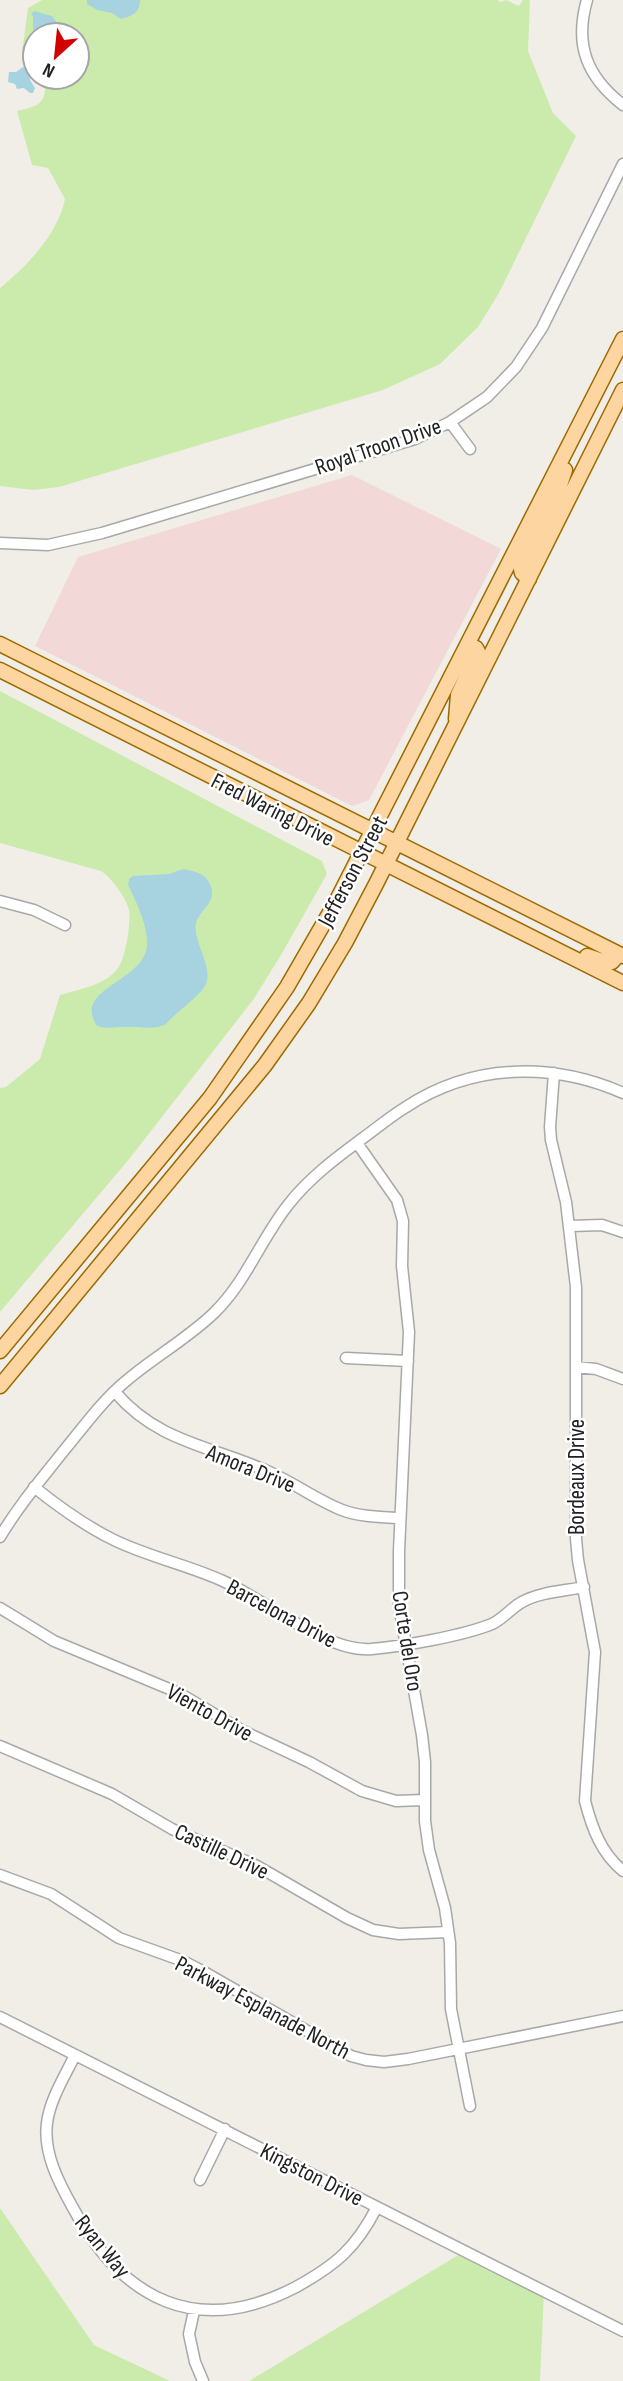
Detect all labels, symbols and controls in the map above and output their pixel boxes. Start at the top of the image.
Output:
north arrow [21,21,91,91]
text: N [39,57,59,82]
street label: Royal Troon Drive [312,412,445,482]
street label: Fred Waring Drive [206,767,339,853]
street label: Jefferson Street [311,811,394,933]
street label: Bordeaux Drive [563,1419,591,1535]
street label: Amora Drive [201,1438,299,1499]
street label: Barcelona Drive [222,1573,341,1654]
street label: Corte del Oro [385,1589,429,1693]
street label: Viento Drive [162,1678,257,1748]
street label: Castille Drive [170,1818,273,1886]
street label: Parkway Esplanade North [170,1950,355,2066]
street label: Kingston Drive [255,2137,368,2213]
street label: Ryan Way [68,2209,136,2284]

